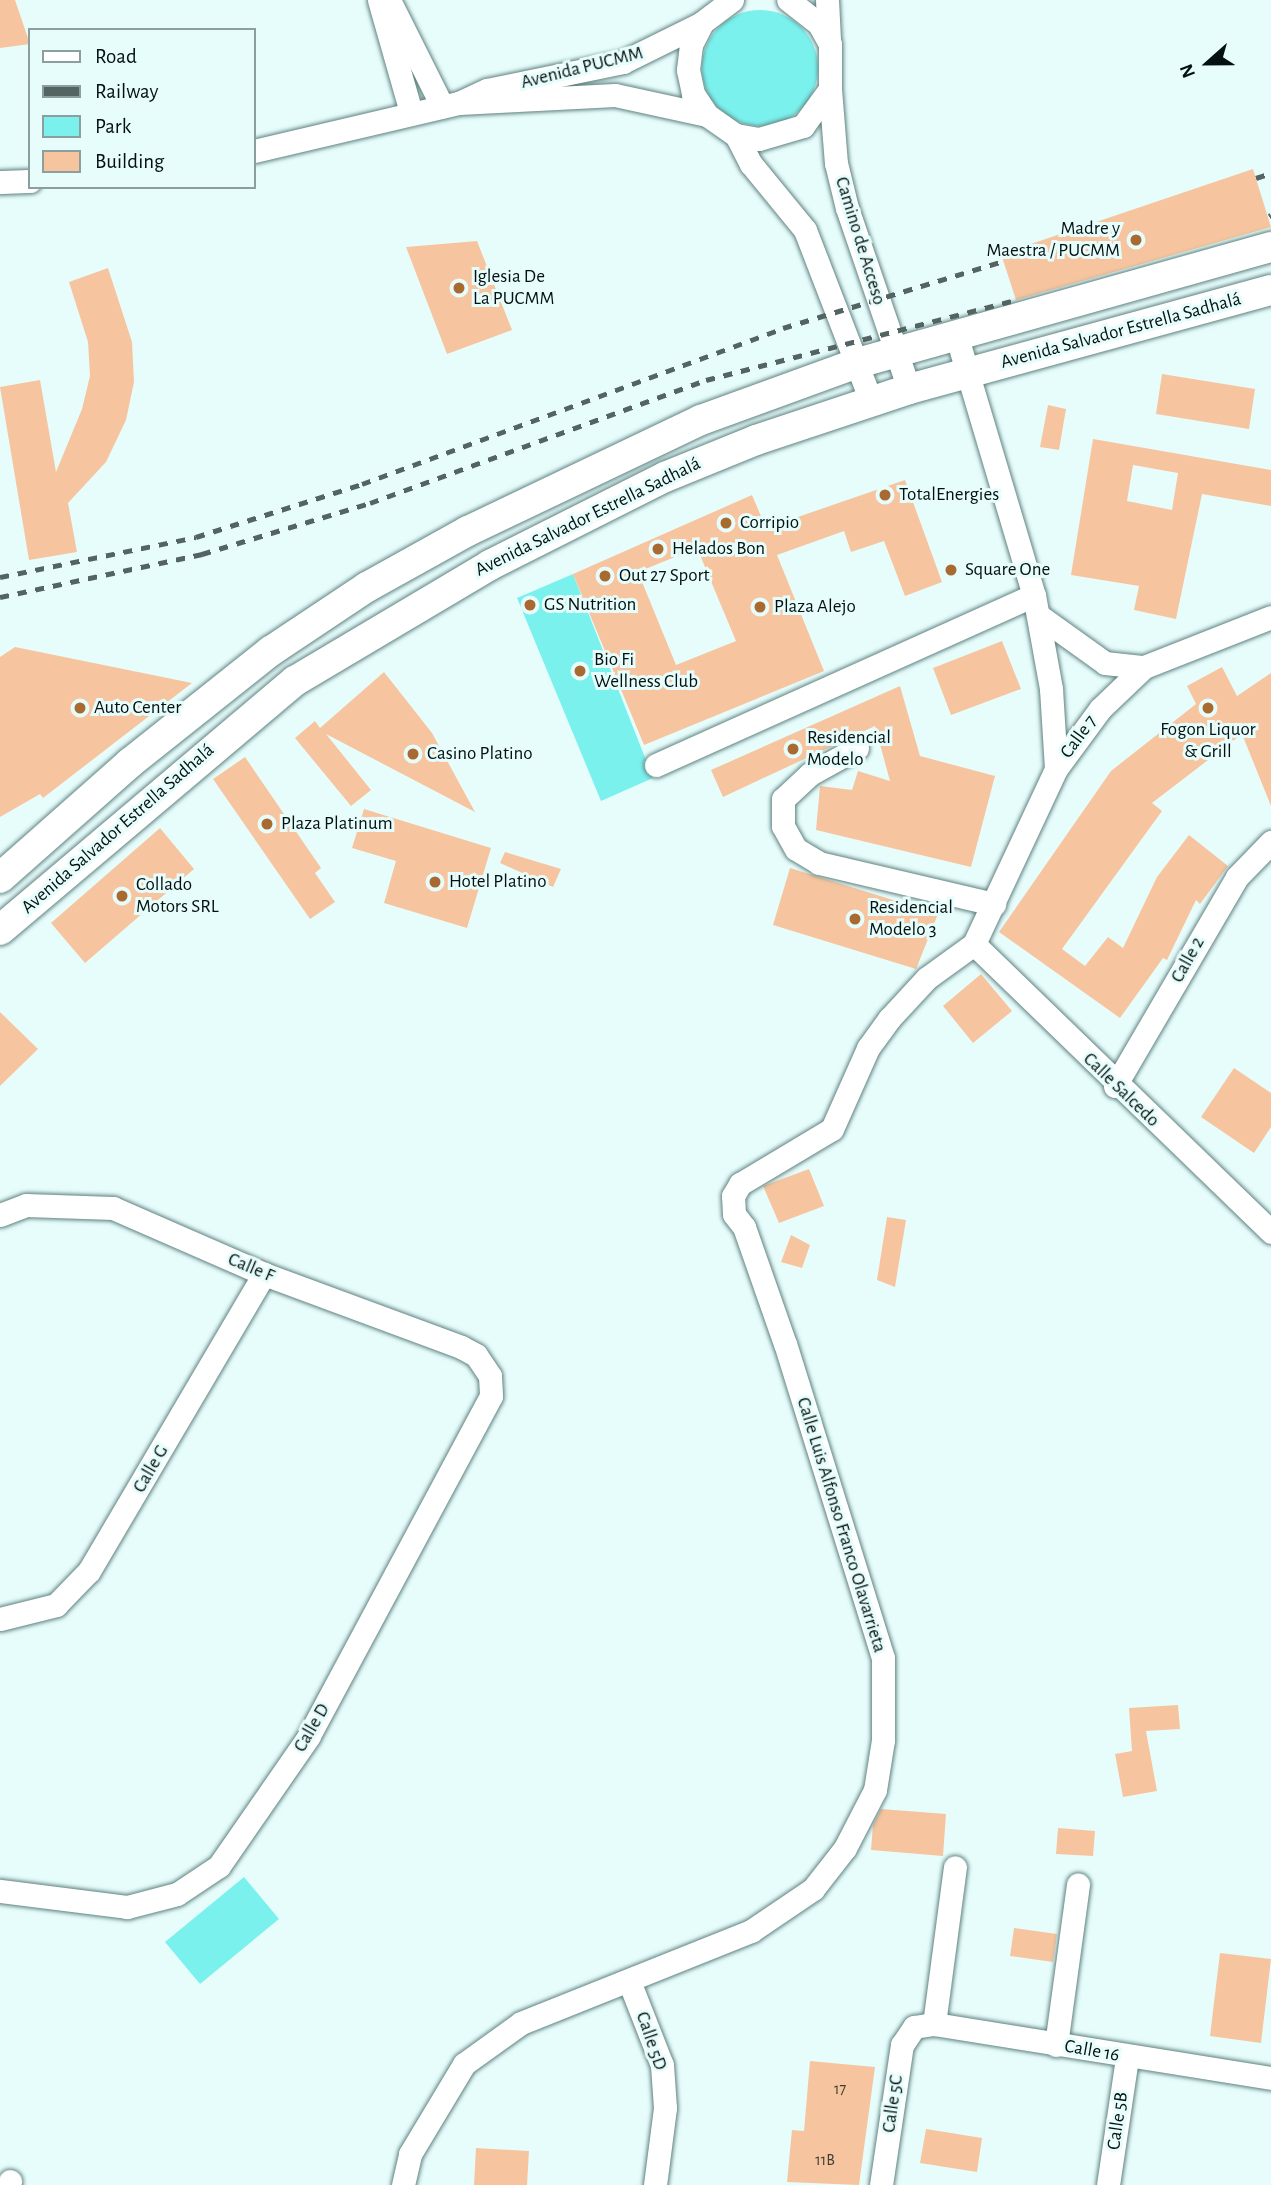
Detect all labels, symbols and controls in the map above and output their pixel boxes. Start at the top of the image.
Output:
legend [28,28,256,189]
north arrow [1173,28,1243,98]
street label: Avenida PUCMM [519,42,645,94]
text: Road [95,46,137,67]
text: N [1177,61,1199,80]
text: Railway [95,81,158,102]
text: Park [95,116,131,137]
text: Building [95,151,164,172]
street label: Camino de Acceso [830,174,890,308]
place label: Madre y Maestra / PUCMM [987,218,1120,262]
marker: Madre y Maestra / PUCMM [1126,230,1146,250]
place label: Iglesia De La PUCMM [473,266,554,310]
marker: Iglesia De La PUCMM [451,280,467,296]
street label: Avenida Salvador Estrella Sadhalá [998,288,1244,374]
street label: Avenida Salvador Estrella Sadhalá [472,452,704,582]
place label: TotalEnergies [899,484,999,506]
marker: TotalEnergies [877,487,893,503]
place label: Corripio [740,512,799,534]
marker: Corripio [718,515,734,531]
place label: Helados Bon [672,538,765,560]
marker: Helados Bon [650,541,666,557]
place label: Square One [965,559,1050,581]
marker: Square One [943,562,959,578]
place label: Out 27 Sport [619,565,710,587]
marker: Out 27 Sport [597,568,613,584]
place label: GS Nutrition [544,594,636,616]
place label: Plaza Alejo [774,596,856,618]
marker: GS Nutrition [522,597,538,613]
marker: Plaza Alejo [752,599,768,615]
place label: Bio Fi Wellness Club [594,649,698,693]
marker: Bio Fi Wellness Club [572,663,588,679]
place label: Auto Center [94,697,181,719]
marker: Auto Center [72,700,88,716]
marker: Fogon Liquor & Grill [1200,700,1216,716]
street label: Calle 7 [1056,711,1102,763]
place label: Fogon Liquor & Grill [1160,719,1256,763]
place label: Residencial Modelo [807,727,891,771]
street label: Avenida Salvador Estrella Sadhalá [17,739,219,919]
marker: Residencial Modelo [785,741,801,757]
place label: Casino Platino [427,743,533,765]
marker: Casino Platino [405,746,421,762]
place label: Plaza Platinum [281,813,393,835]
marker: Plaza Platinum [259,816,275,832]
place label: Hotel Platino [449,871,546,893]
place label: Collado Motors SRL [136,874,219,918]
marker: Hotel Platino [427,874,443,890]
marker: Collado Motors SRL [114,888,130,904]
place label: Residencial Modelo 3 [869,897,953,941]
marker: Residencial Modelo 3 [847,911,863,927]
street label: Calle 2 [1166,933,1210,987]
street label: Calle Salcedo [1078,1048,1164,1132]
street label: Calle F [224,1248,278,1288]
street label: Calle Luis Alfonso Franco Olavarrieta [791,1395,891,1655]
street label: Calle G [128,1441,174,1497]
street label: Calle D [289,1700,335,1756]
street label: Calle 5D [630,2009,672,2073]
street label: Calle 16 [1063,2035,1121,2067]
street label: Calle 5C [878,2074,908,2134]
house number: 17 [834,2079,846,2099]
street label: Calle 5B [1103,2091,1133,2151]
house number: 11B [815,2150,835,2170]

